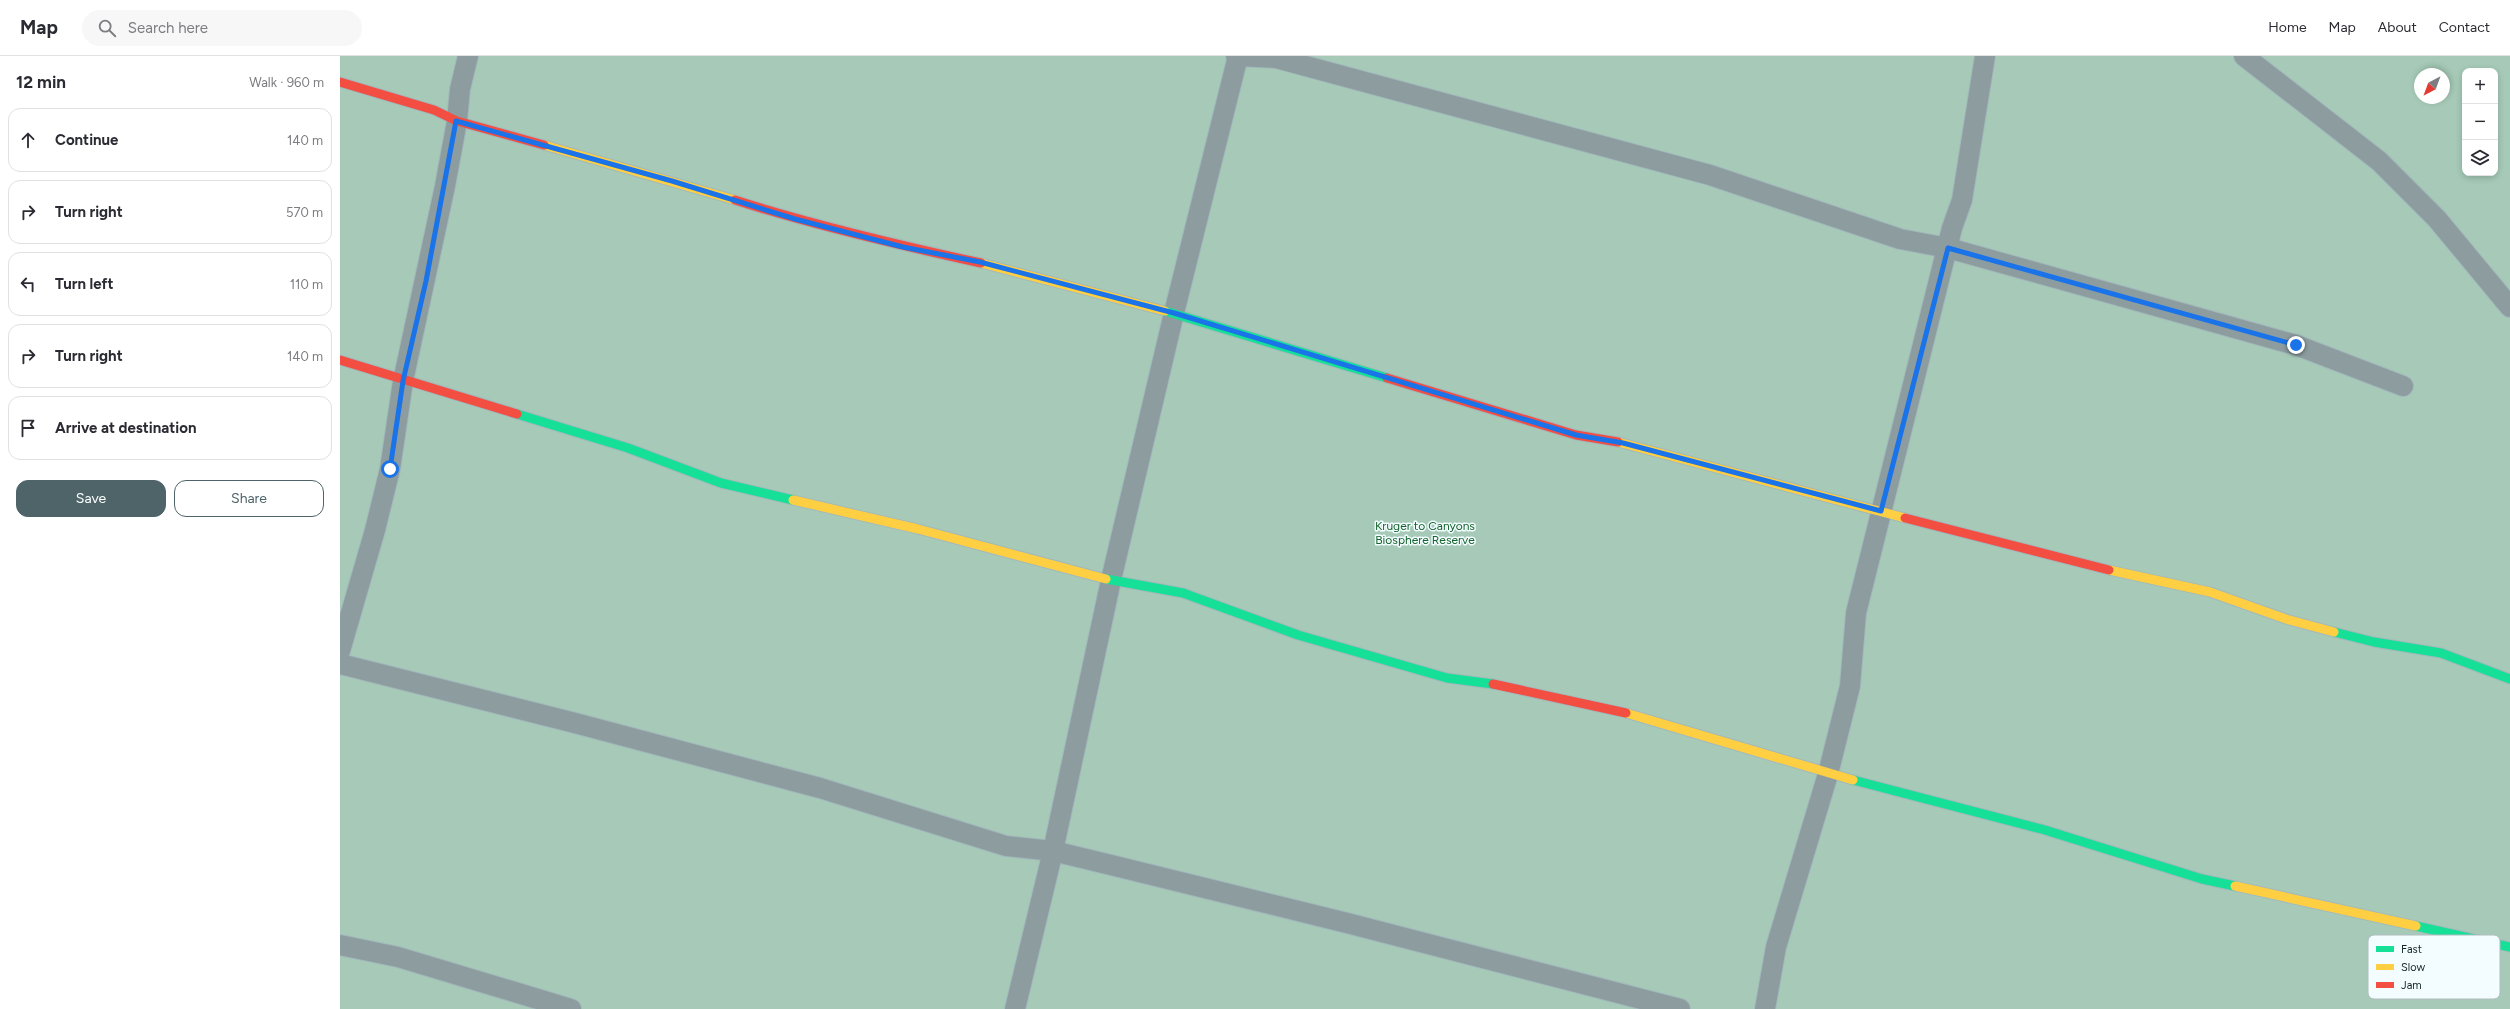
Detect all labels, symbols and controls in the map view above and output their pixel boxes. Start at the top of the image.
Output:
search box [82,10,362,46]
text: Map [20,16,58,39]
icon: search [96,17,118,39]
text: Search here [128,19,208,37]
text: Home [2268,19,2307,36]
text: Map [2329,19,2356,36]
text: About [2378,19,2417,36]
text: Contact [2439,19,2490,36]
north arrow [2414,68,2450,104]
map controls [2462,68,2498,176]
button: + [2462,68,2498,104]
text: 12 min [16,72,66,92]
text: Walk · 960 m [249,75,324,90]
button: − [2462,104,2498,140]
icon: ahead [17,129,39,151]
text: Continue [55,131,118,149]
text: 140 m [287,133,323,148]
button: layers [2462,140,2498,176]
icon: right [17,201,39,223]
text: Turn right [55,203,123,221]
text: 570 m [286,205,323,220]
icon: left [17,273,39,295]
text: Turn left [55,275,113,293]
text: 110 m [290,277,323,292]
route end [2287,336,2305,354]
icon: right [17,345,39,367]
text: Turn right [55,347,123,365]
text: 140 m [287,349,323,364]
icon: arrive [17,417,39,439]
text: Arrive at destination [55,419,196,437]
route start [381,460,399,478]
button: Save [16,480,166,517]
button: Share [174,480,324,517]
park label: Kruger to Canyons Biosphere Reserve [1375,519,1475,547]
legend [2368,935,2500,999]
text: Fast [2401,943,2422,956]
text: Slow [2401,961,2425,974]
text: Jam [2401,979,2422,992]

